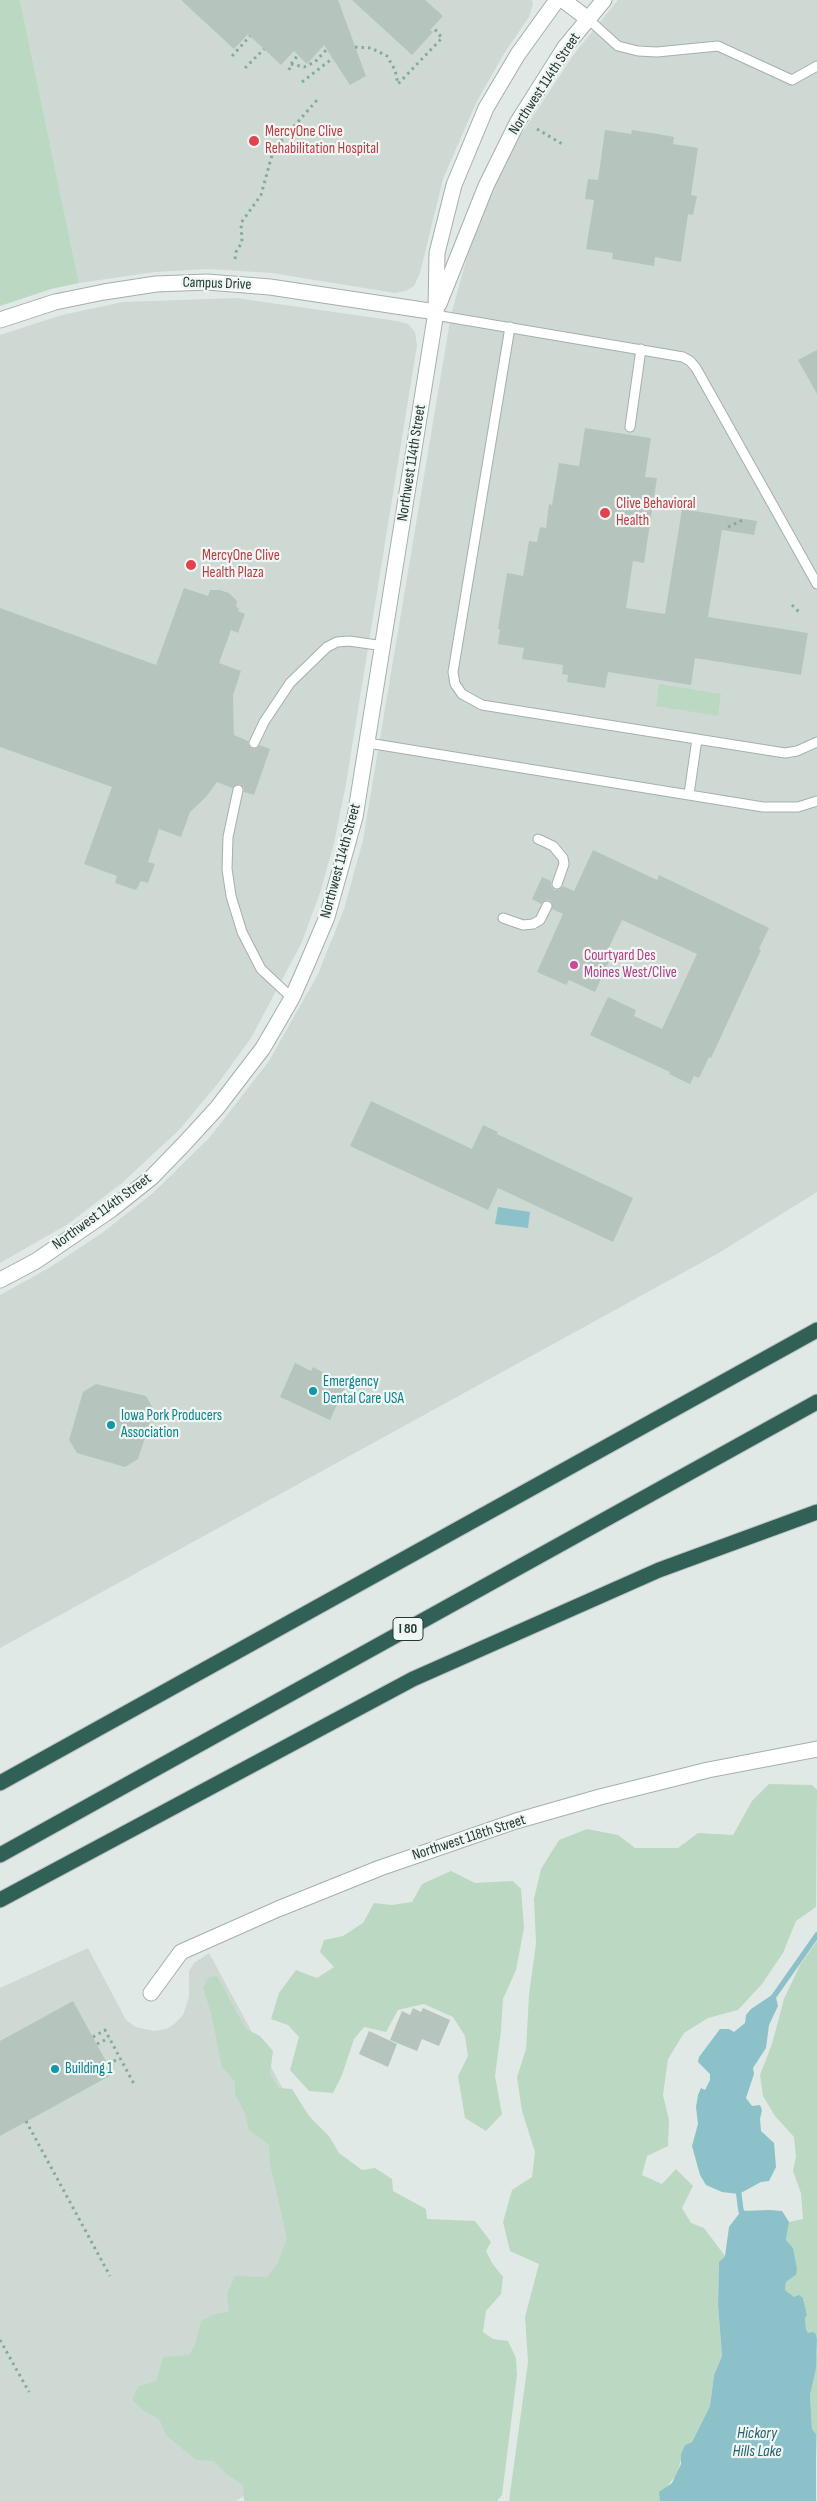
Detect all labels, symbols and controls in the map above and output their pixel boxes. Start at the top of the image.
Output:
street label: Northwest 114th Street [505,30,585,138]
place label: MercyOne Clive Rehabilitation Hospital [265,123,379,158]
marker: MercyOne Clive Rehabilitation Hospital [247,134,261,148]
street label: Campus Drive [182,274,252,294]
street label: Northwest 114th Street [394,403,430,523]
place label: Clive Behavioral Health [616,495,696,530]
marker: Clive Behavioral Health [598,506,612,520]
place label: MercyOne Clive Health Plaza [202,547,280,582]
marker: MercyOne Clive Health Plaza [184,558,198,572]
street label: Northwest 114th Street [317,802,365,920]
place label: Courtyard Des Moines West/Clive [584,947,677,982]
marker: Courtyard Des Moines West/Clive [568,959,580,971]
street label: Northwest 114th Street [49,1170,155,1254]
place label: Emergency Dental Care USA [323,1373,404,1408]
marker: Emergency Dental Care USA [307,1385,319,1397]
place label: Iowa Pork Producers Association [121,1407,222,1442]
marker: Iowa Pork Producers Association [105,1419,117,1431]
road number: I 80 [393,1618,423,1640]
street label: Northwest 118th Street [410,1811,528,1865]
place label: Building 1 [65,2060,113,2078]
marker: Building 1 [49,2063,61,2075]
water label: Hickory Hills Lake [733,2424,781,2462]

